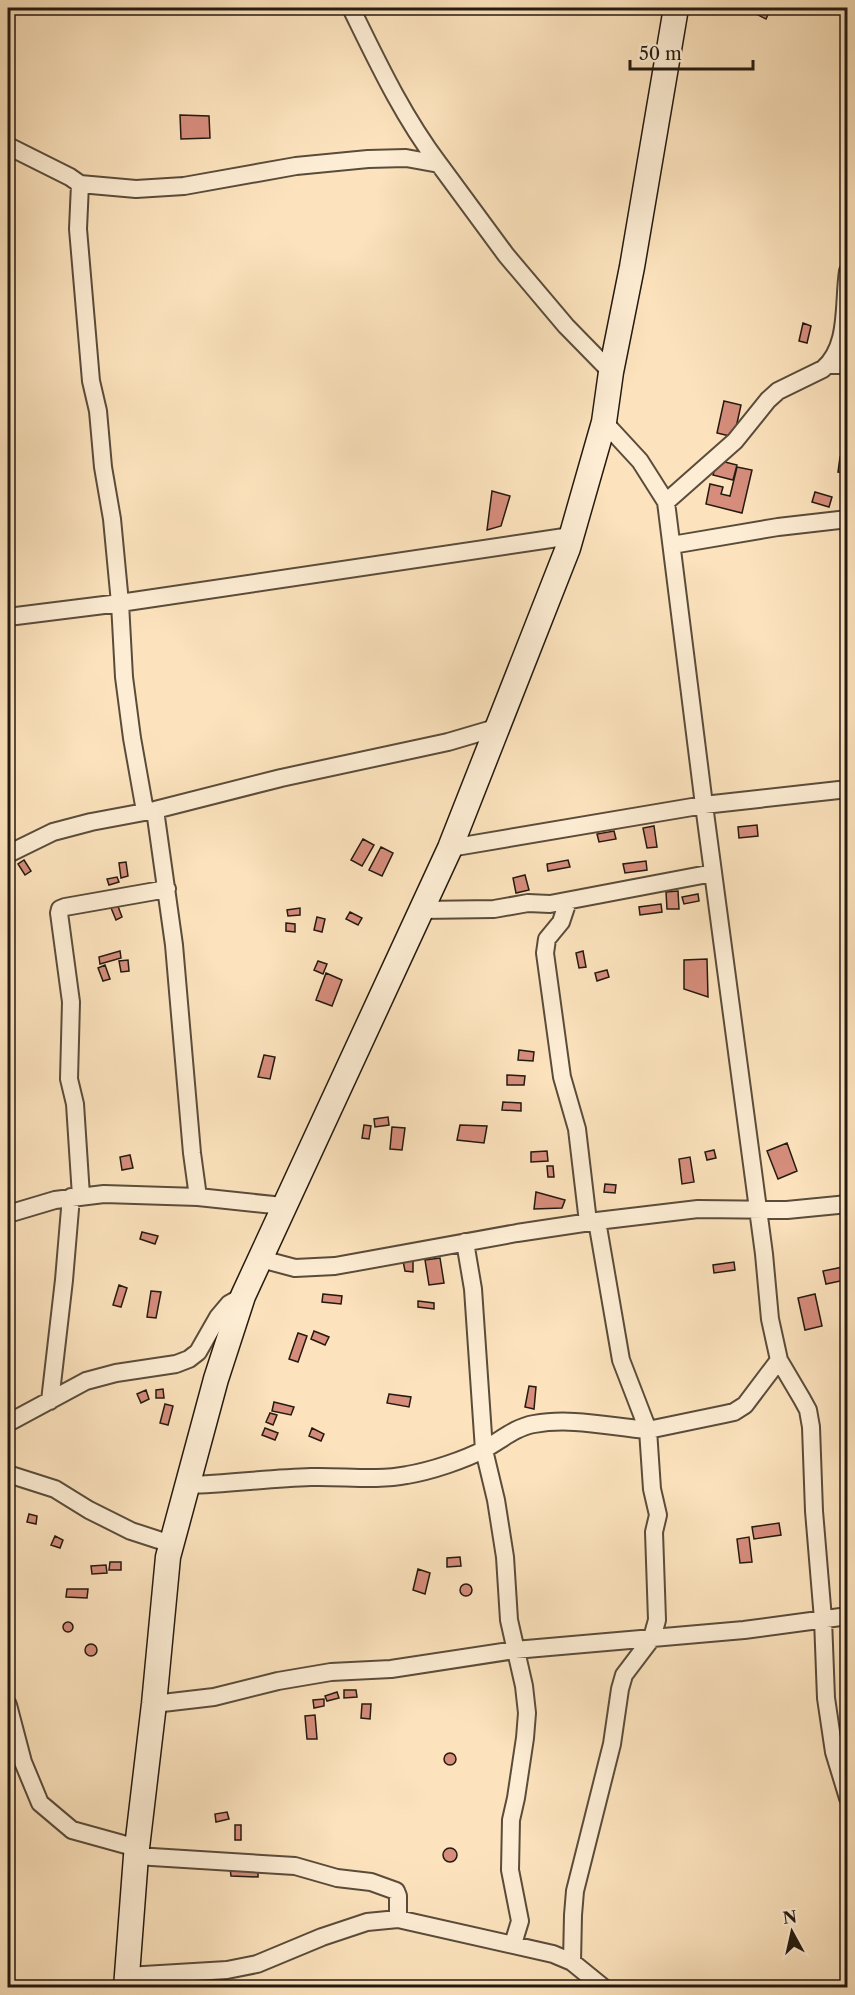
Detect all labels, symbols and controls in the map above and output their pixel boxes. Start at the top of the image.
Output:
scale bar [630,33,753,71]
text: 50 m [639,43,682,65]
north arrow [762,1902,822,1962]
text: N [782,1906,798,1928]

